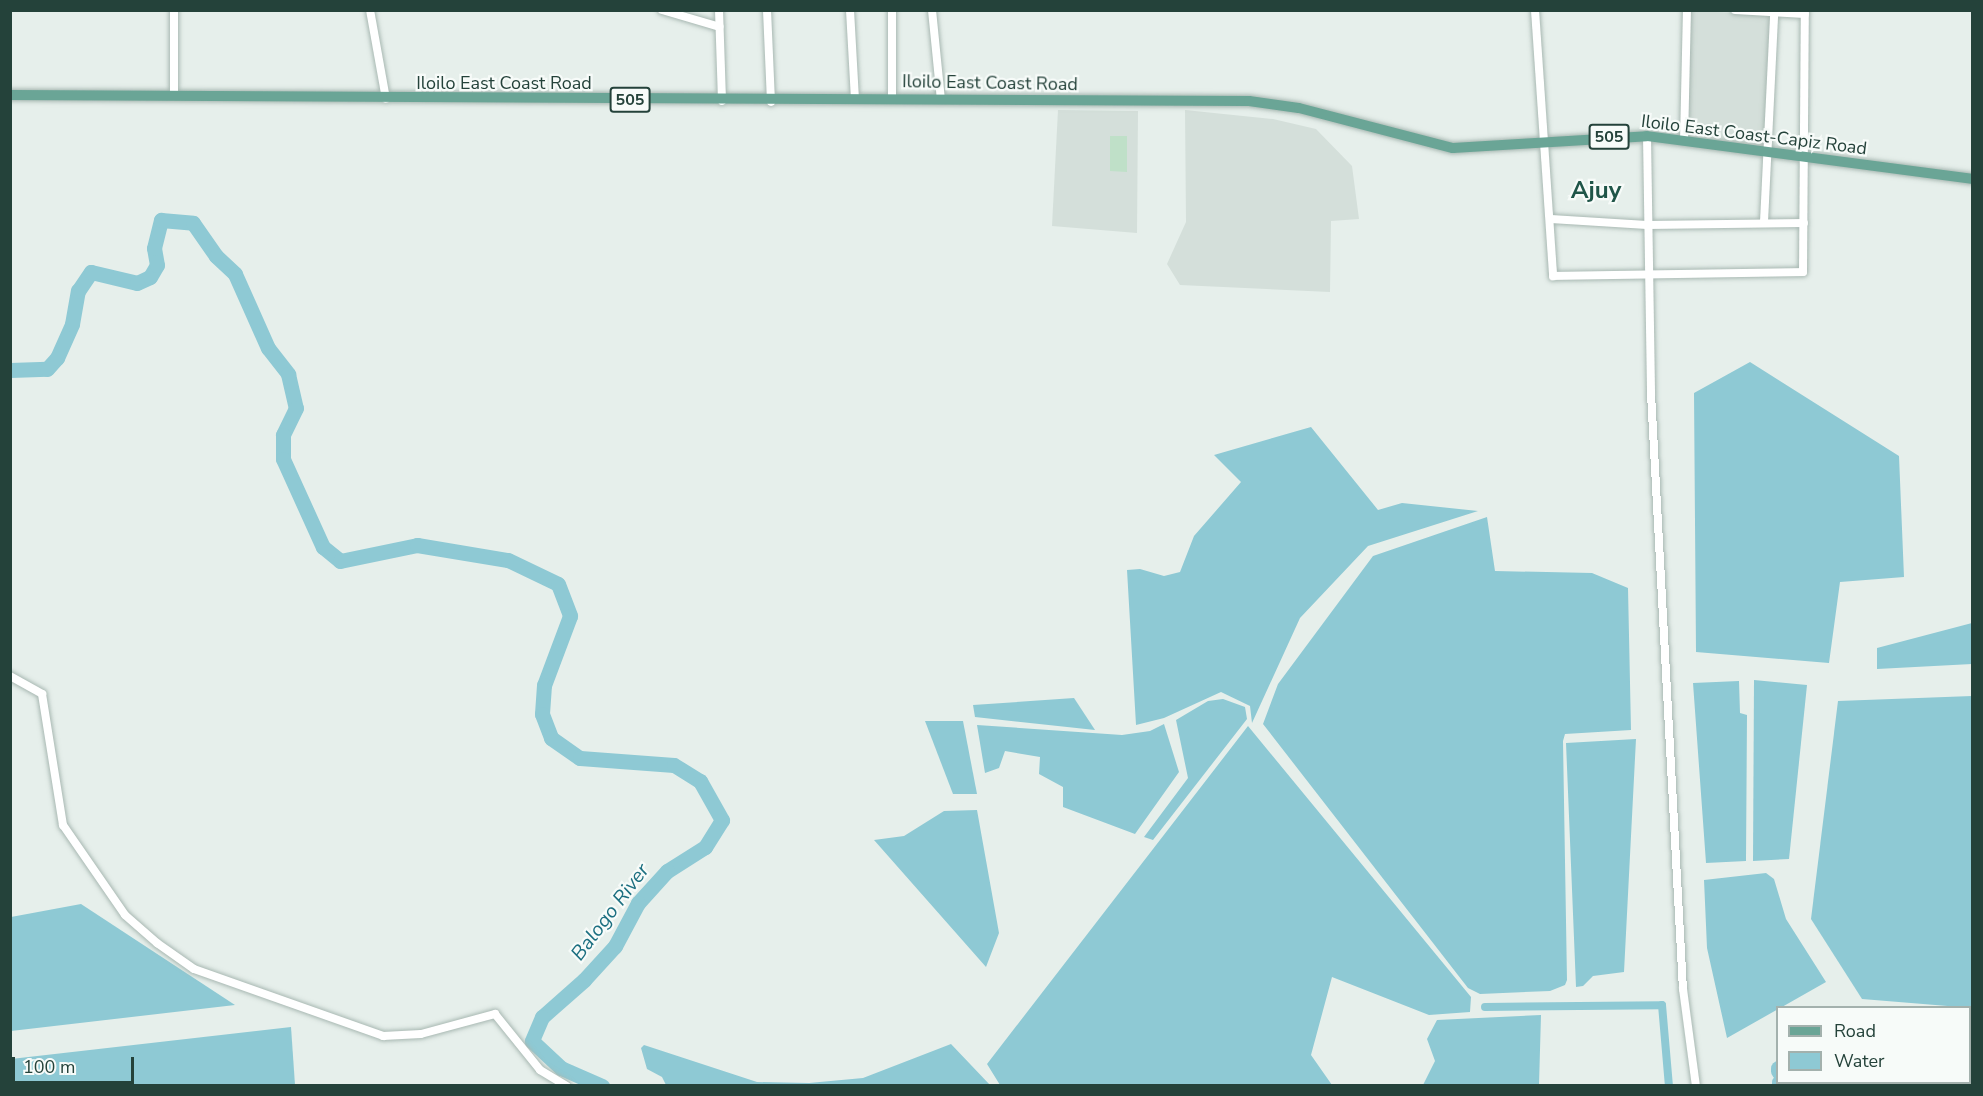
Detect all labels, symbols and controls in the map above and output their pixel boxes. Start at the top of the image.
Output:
street label: Iloilo East Coast Road [902,71,1078,95]
street label: Iloilo East Coast Road [416,72,592,94]
road number: 505 [609,87,651,113]
street label: Iloilo East Coast-Capiz Road [1640,110,1868,160]
road number: 505 [1588,124,1630,150]
district label: Ajuy [1571,177,1621,205]
water label: Balogo River [566,859,654,965]
legend [1776,1006,1971,1084]
text: Road [1834,1019,1876,1043]
scale bar [15,1045,136,1083]
text: Water [1834,1049,1885,1073]
text: 100 m [23,1055,75,1079]

